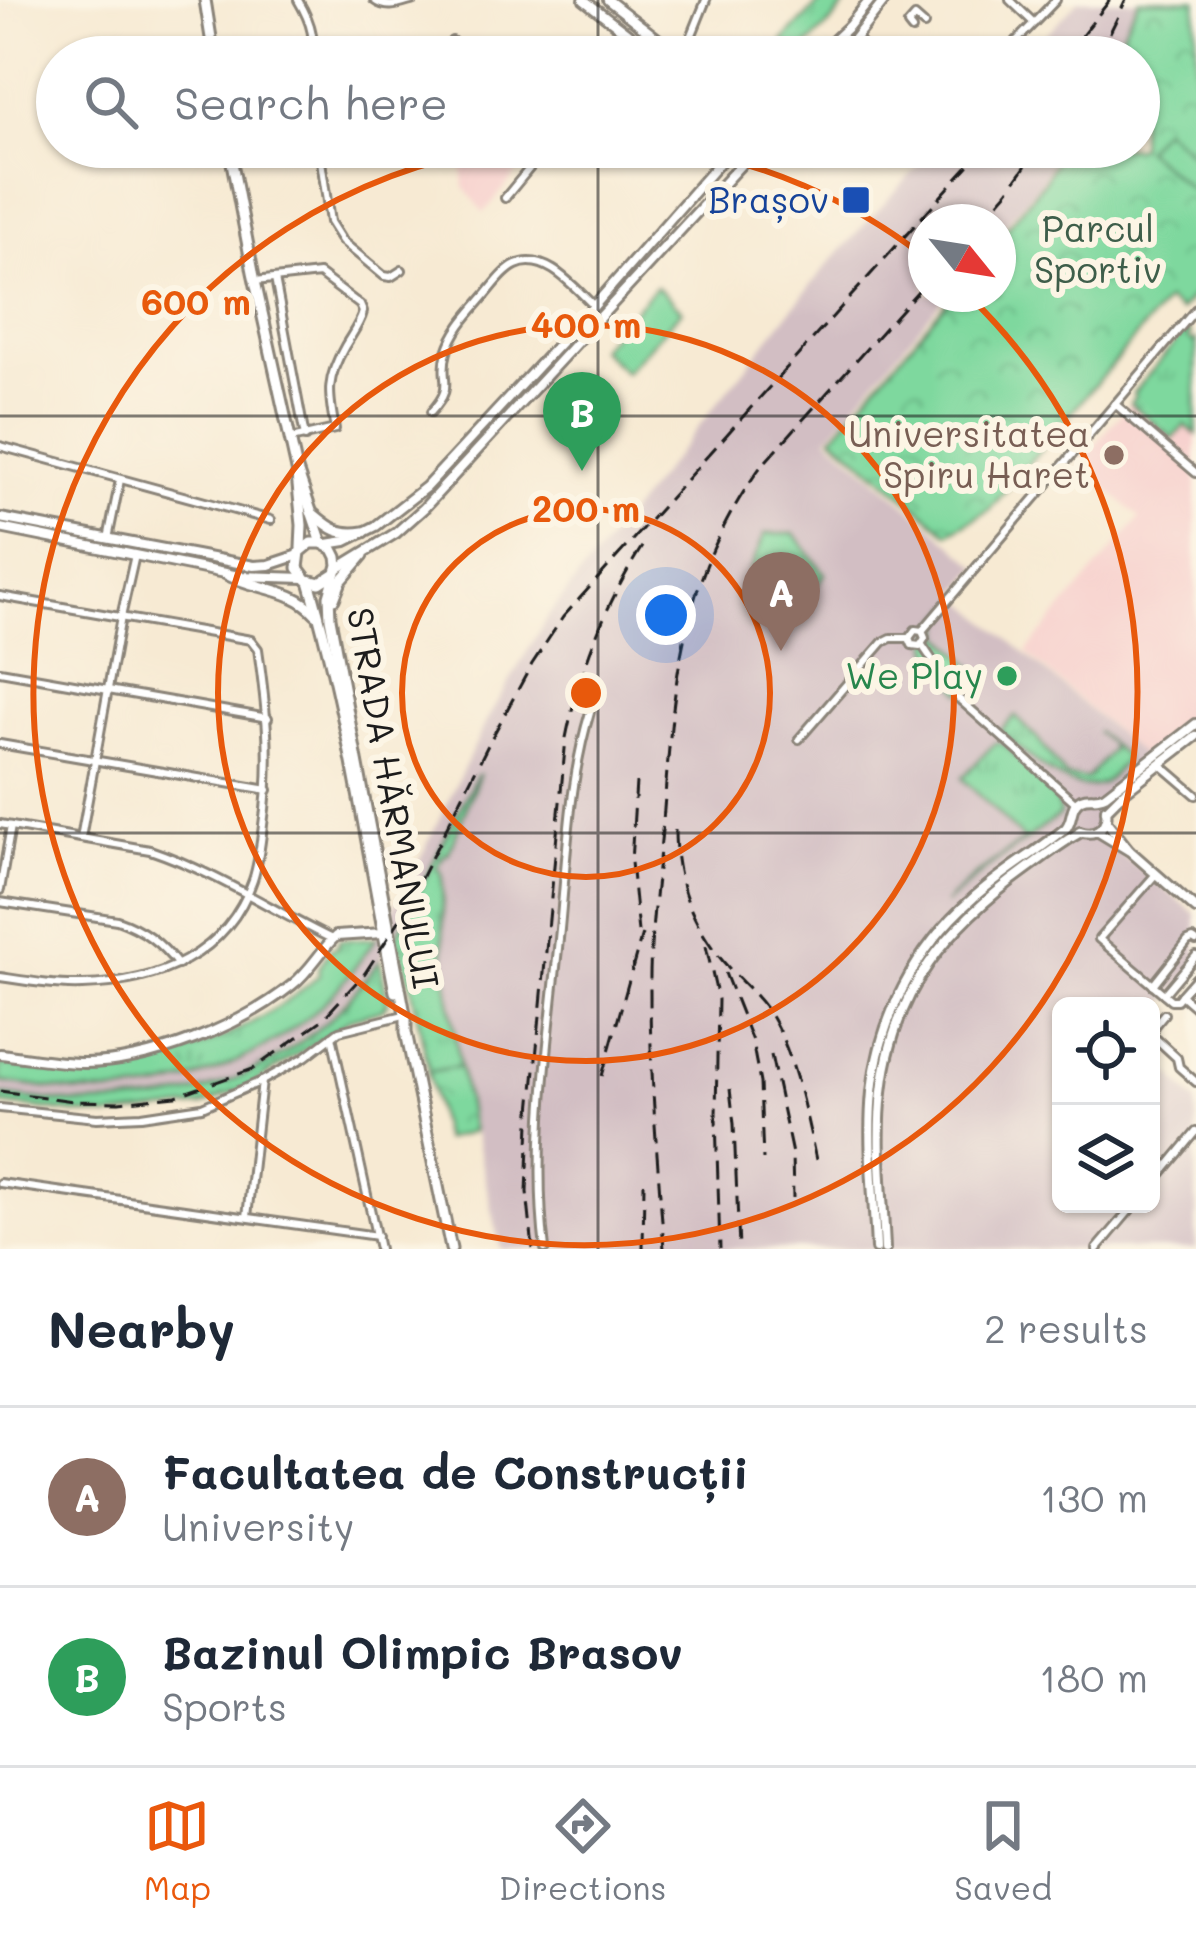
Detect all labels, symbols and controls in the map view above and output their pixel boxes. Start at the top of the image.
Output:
search box [36,36,1160,168]
icon: search [78,69,144,135]
text: Search here [174,73,448,131]
place label: Brașov [708,175,829,223]
marker: Brașov [840,184,872,216]
north arrow [908,204,1016,312]
park label: Parcul Sportiv [1034,204,1162,292]
text: 600 m [141,277,251,324]
text: 400 m [531,300,641,347]
pin: B [543,372,621,471]
place label: Universitatea Spiru Haret [848,409,1090,497]
marker: Universitatea Spiru Haret [1101,442,1127,468]
text: 200 m [532,484,640,531]
pin: A [742,552,820,651]
your location [636,585,696,645]
street label: STRADA HĂRMANULUI [338,604,451,992]
place label: We Play [845,651,983,699]
marker: We Play [994,663,1020,689]
centre of rings [565,672,607,714]
map controls [1052,997,1160,1213]
button: locate [1052,997,1160,1105]
button: layers [1052,1105,1160,1213]
text: Nearby [48,1294,235,1361]
text: 2 results [984,1302,1148,1353]
text: Facultatea de Construcții [162,1442,749,1500]
text: A [73,1471,101,1522]
text: 130 m [1040,1471,1148,1522]
text: University [162,1500,354,1551]
text: Bazinul Olimpic Brasov [162,1622,683,1680]
text: B [74,1651,100,1702]
text: 180 m [1039,1651,1148,1702]
text: Sports [162,1680,287,1731]
tab: Map [144,1793,211,1908]
tab: Directions [499,1793,666,1908]
tab: Saved [954,1793,1052,1908]

